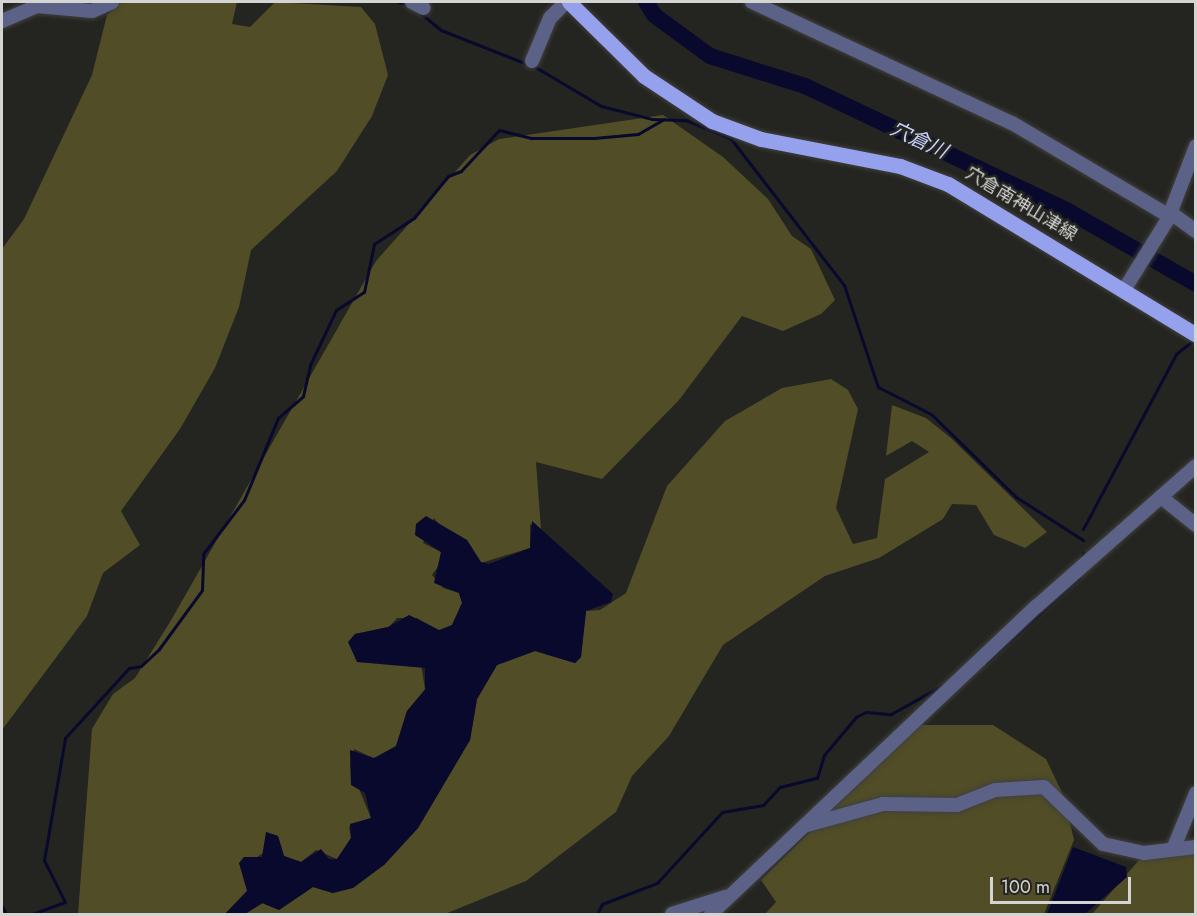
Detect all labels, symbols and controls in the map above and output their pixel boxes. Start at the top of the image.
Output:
water label: 穴倉川 [887,116,951,164]
street label: 穴倉南神山津線 [961,162,1081,246]
scale bar [993,865,1134,903]
text: 100 m [1001,874,1050,900]

